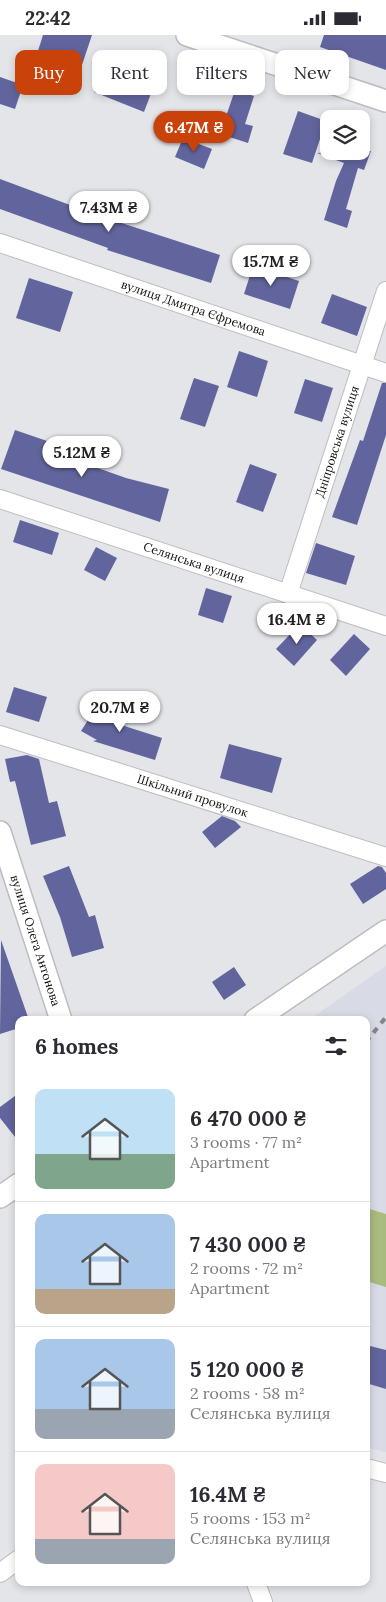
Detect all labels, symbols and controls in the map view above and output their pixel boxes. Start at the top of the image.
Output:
text: 22:42 [25,6,71,30]
chip: Buy [15,50,82,95]
chip: Rent [92,50,167,95]
chip: Filters [177,50,265,95]
chip: New [275,50,349,95]
map controls [320,110,370,160]
button: layers [320,110,370,160]
pin: 6.47M ₴ [148,111,240,153]
text: 6.47M ₴ [164,117,224,137]
pin: 7.43M ₴ [63,191,155,233]
text: 7.43M ₴ [80,197,138,217]
pin: 15.7M ₴ [225,245,317,287]
text: 15.7M ₴ [243,251,299,271]
street label: вулиця Дмитра Єфремова [119,276,268,339]
street label: Дніпровська вулиця [312,384,362,499]
pin: 5.12M ₴ [36,435,128,478]
text: 5.12M ₴ [53,442,111,462]
street label: Селянська вулиця [142,539,246,586]
pin: 16.4M ₴ [251,603,343,645]
text: 16.4M ₴ [268,609,326,629]
pin: 20.7M ₴ [74,691,166,733]
text: 20.7M ₴ [90,697,150,717]
street label: Шкільний провулок [135,771,251,820]
street label: вулиця Олега Антонова [7,873,64,1008]
icon: filters [322,1032,350,1060]
text: 6 homes [35,1033,118,1060]
text: 6 470 000 ₴ [190,1105,307,1132]
icon: home [75,1109,135,1169]
text: 3 rooms · 77 m² [190,1132,302,1152]
text: Apartment [190,1152,270,1172]
text: 7 430 000 ₴ [190,1231,306,1258]
icon: home [75,1234,135,1294]
text: 2 rooms · 72 m² [190,1258,303,1278]
text: Apartment [190,1278,270,1298]
text: 5 120 000 ₴ [190,1356,304,1383]
icon: home [75,1359,135,1419]
text: 2 rooms · 58 m² [190,1383,305,1403]
text: Селянська вулиця [190,1403,330,1423]
text: 16.4M ₴ [190,1481,266,1508]
icon: home [75,1484,135,1544]
text: 5 rooms · 153 m² [190,1508,311,1528]
text: Селянська вулиця [190,1528,330,1548]

